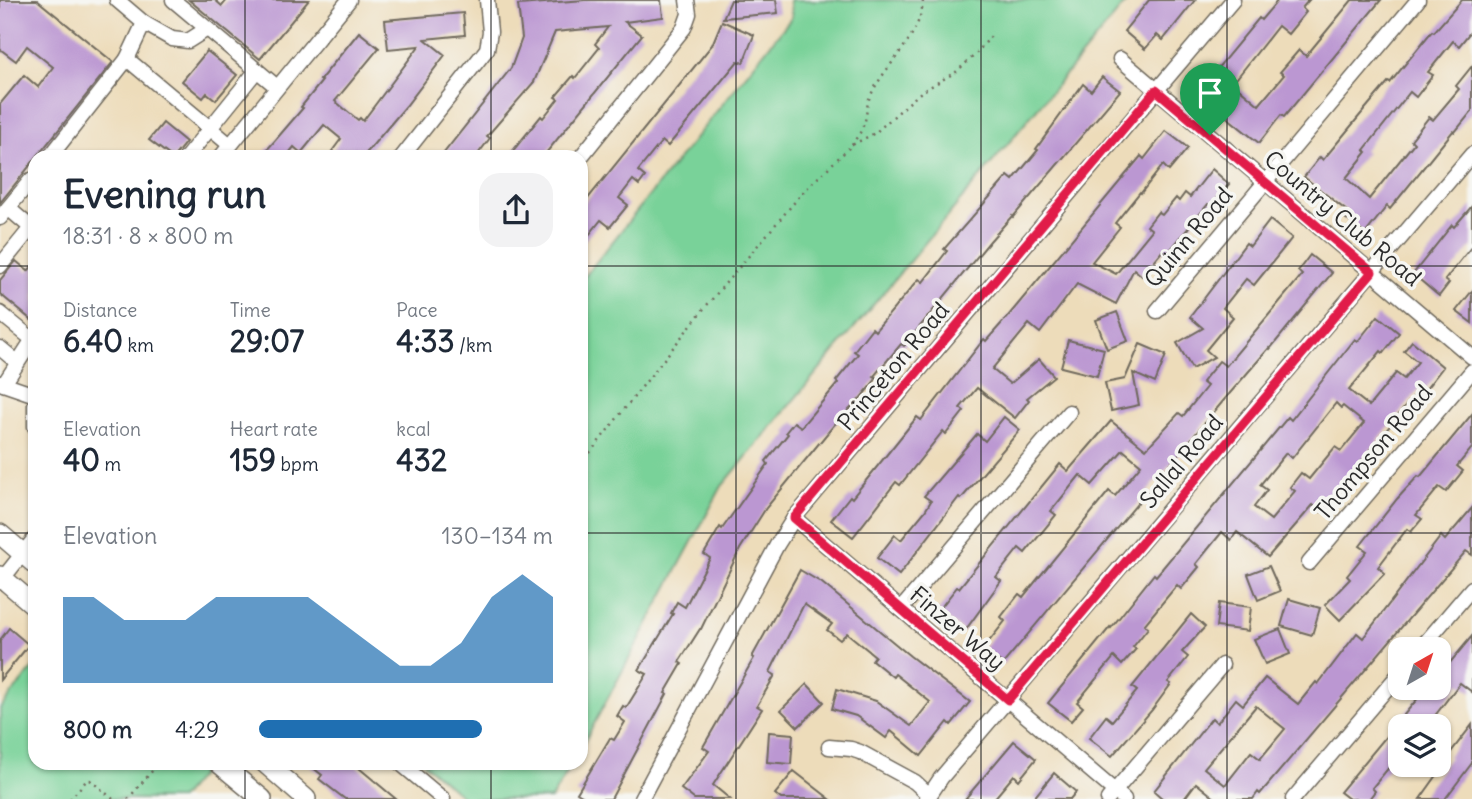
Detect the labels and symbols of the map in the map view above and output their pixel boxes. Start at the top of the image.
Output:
pin [1180,63,1240,135]
street label: Country Club Road [1259,144,1427,292]
street label: Quinn Road [1138,181,1238,293]
street label: Princeton Road [831,296,955,436]
street label: Thompson Road [1308,378,1438,526]
street label: Sallal Road [1133,408,1229,514]
street label: Finzer Way [904,580,1012,676]
north arrow [1388,637,1451,700]

